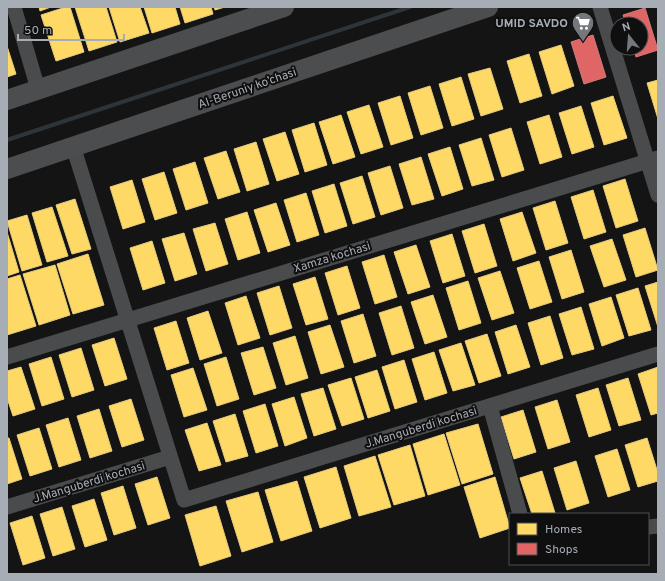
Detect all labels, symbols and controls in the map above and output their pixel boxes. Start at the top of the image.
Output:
supermarket icon: UMID SAVDO [570,10,596,43]
scale bar [18,16,124,42]
place label: UMID SAVDO [495,16,568,32]
north arrow [609,16,649,56]
text: N [621,20,632,35]
text: 50 m [24,23,52,39]
street label: Al-Beruniy ko’chasi [196,65,299,113]
street label: Xamza kochasi [292,239,373,277]
street label: J.Manguberdi kochasi [363,403,479,453]
street label: J.Manguberdi kochasi [31,458,147,508]
legend [509,513,649,565]
text: Homes [545,522,582,538]
text: Shops [545,542,578,558]

